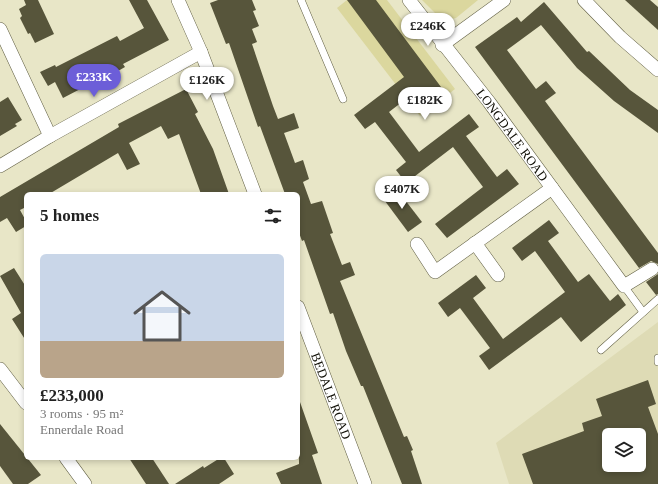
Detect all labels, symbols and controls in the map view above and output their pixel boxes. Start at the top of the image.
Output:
pin: £246K [400,13,456,47]
text: £246K [410,18,446,33]
pin: £233K [66,64,122,98]
pin: £126K [179,67,235,101]
text: £233K [76,69,112,84]
text: £126K [189,72,225,87]
street label: LONGDALE ROAD [473,86,551,184]
pin: £182K [397,87,453,121]
text: £182K [407,92,443,107]
pin: £407K [374,176,430,210]
text: £407K [384,181,420,196]
icon: filters [262,205,284,227]
text: 5 homes [40,206,99,225]
icon: home [126,280,198,352]
street label: BEDALE ROAD [308,351,354,441]
text: £233,000 [40,386,104,405]
text: 3 rooms · 95 m² [40,406,123,421]
text: Ennerdale Road [40,422,123,437]
map controls [602,428,646,472]
button: layers [602,428,646,472]

